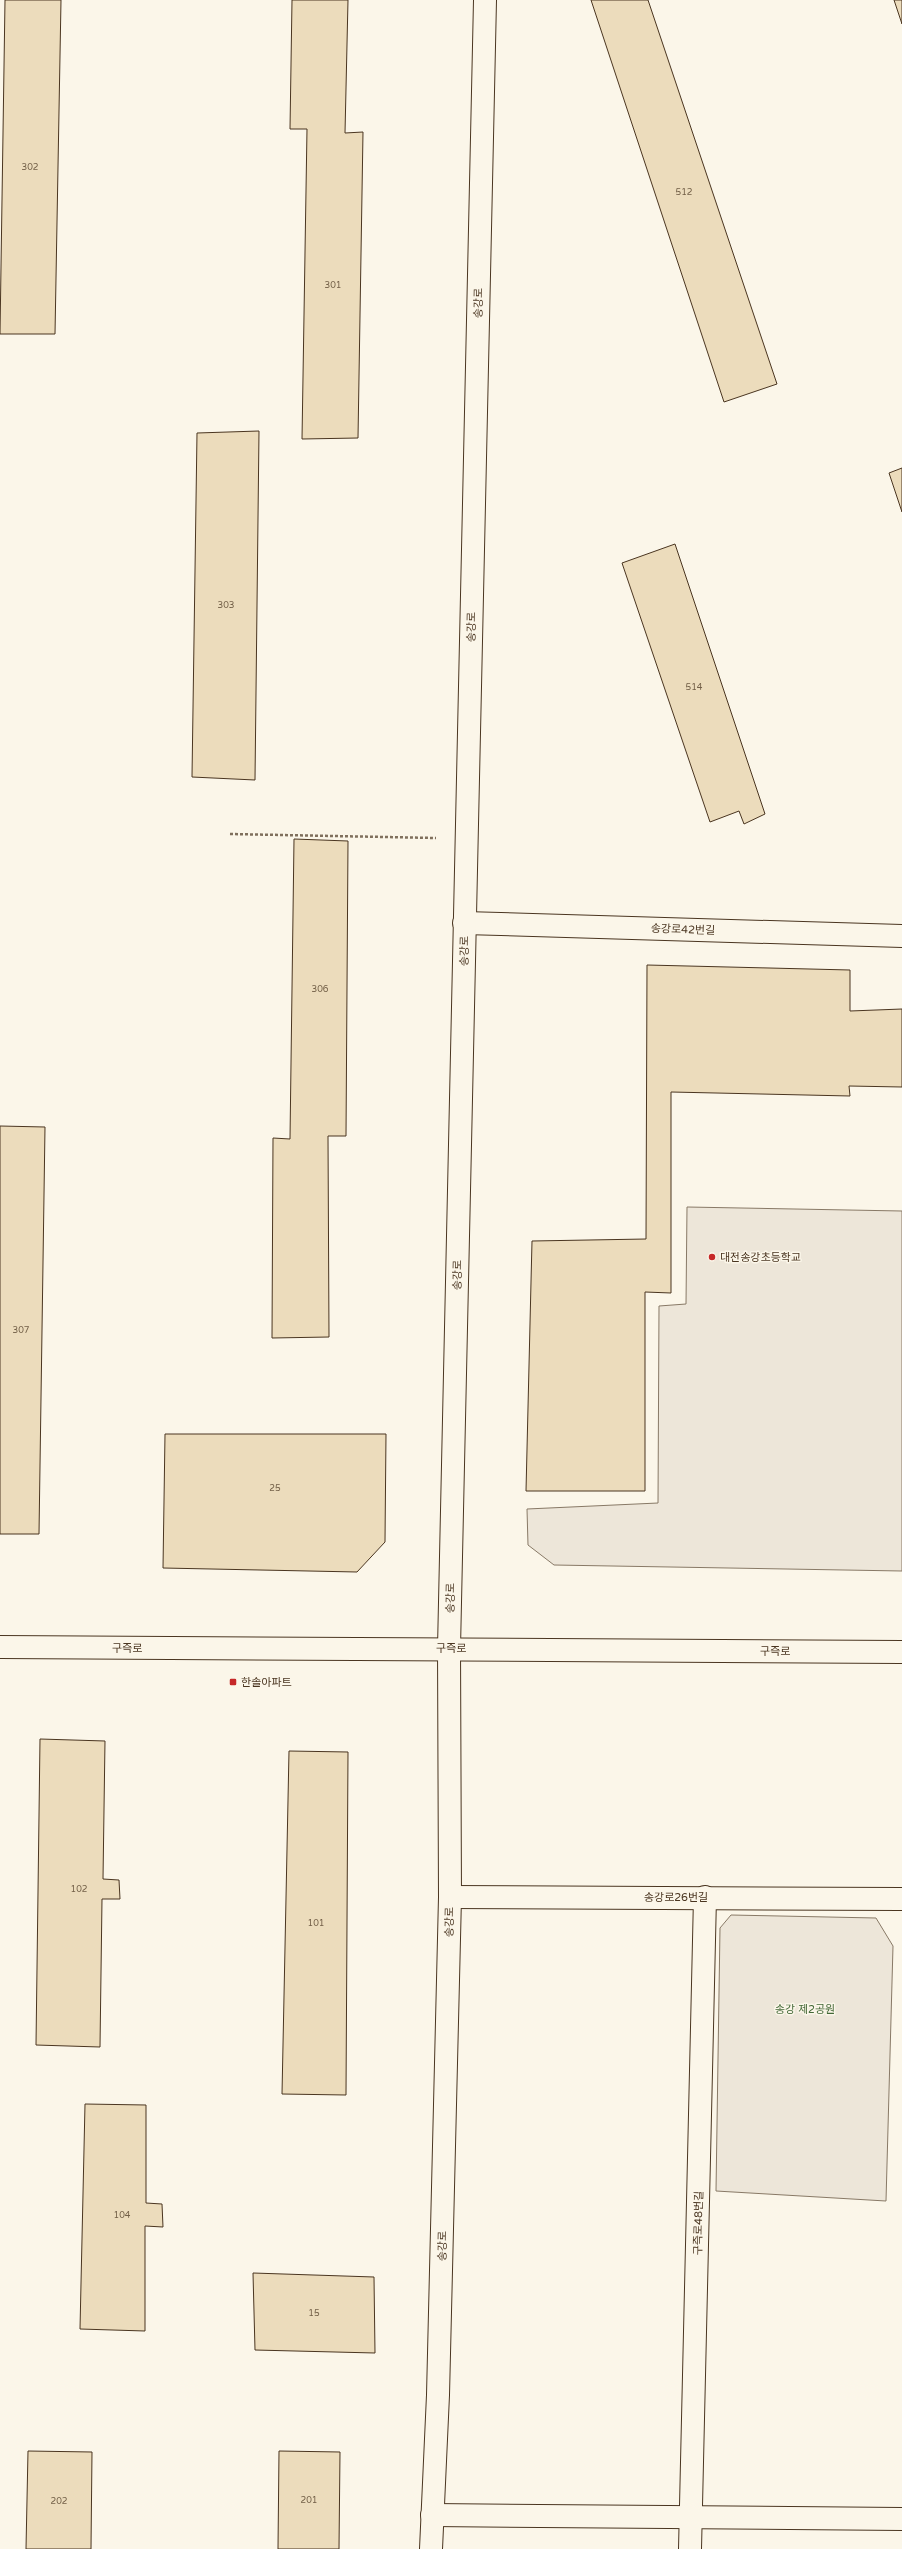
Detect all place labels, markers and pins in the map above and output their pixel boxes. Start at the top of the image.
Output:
place label: 대전송강초등학교 [720,1251,801,1264]
marker: 대전송강초등학교 [707,1252,717,1262]
place label: 한솔아파트 [241,1676,292,1689]
marker: 한솔아파트 [228,1677,238,1687]

